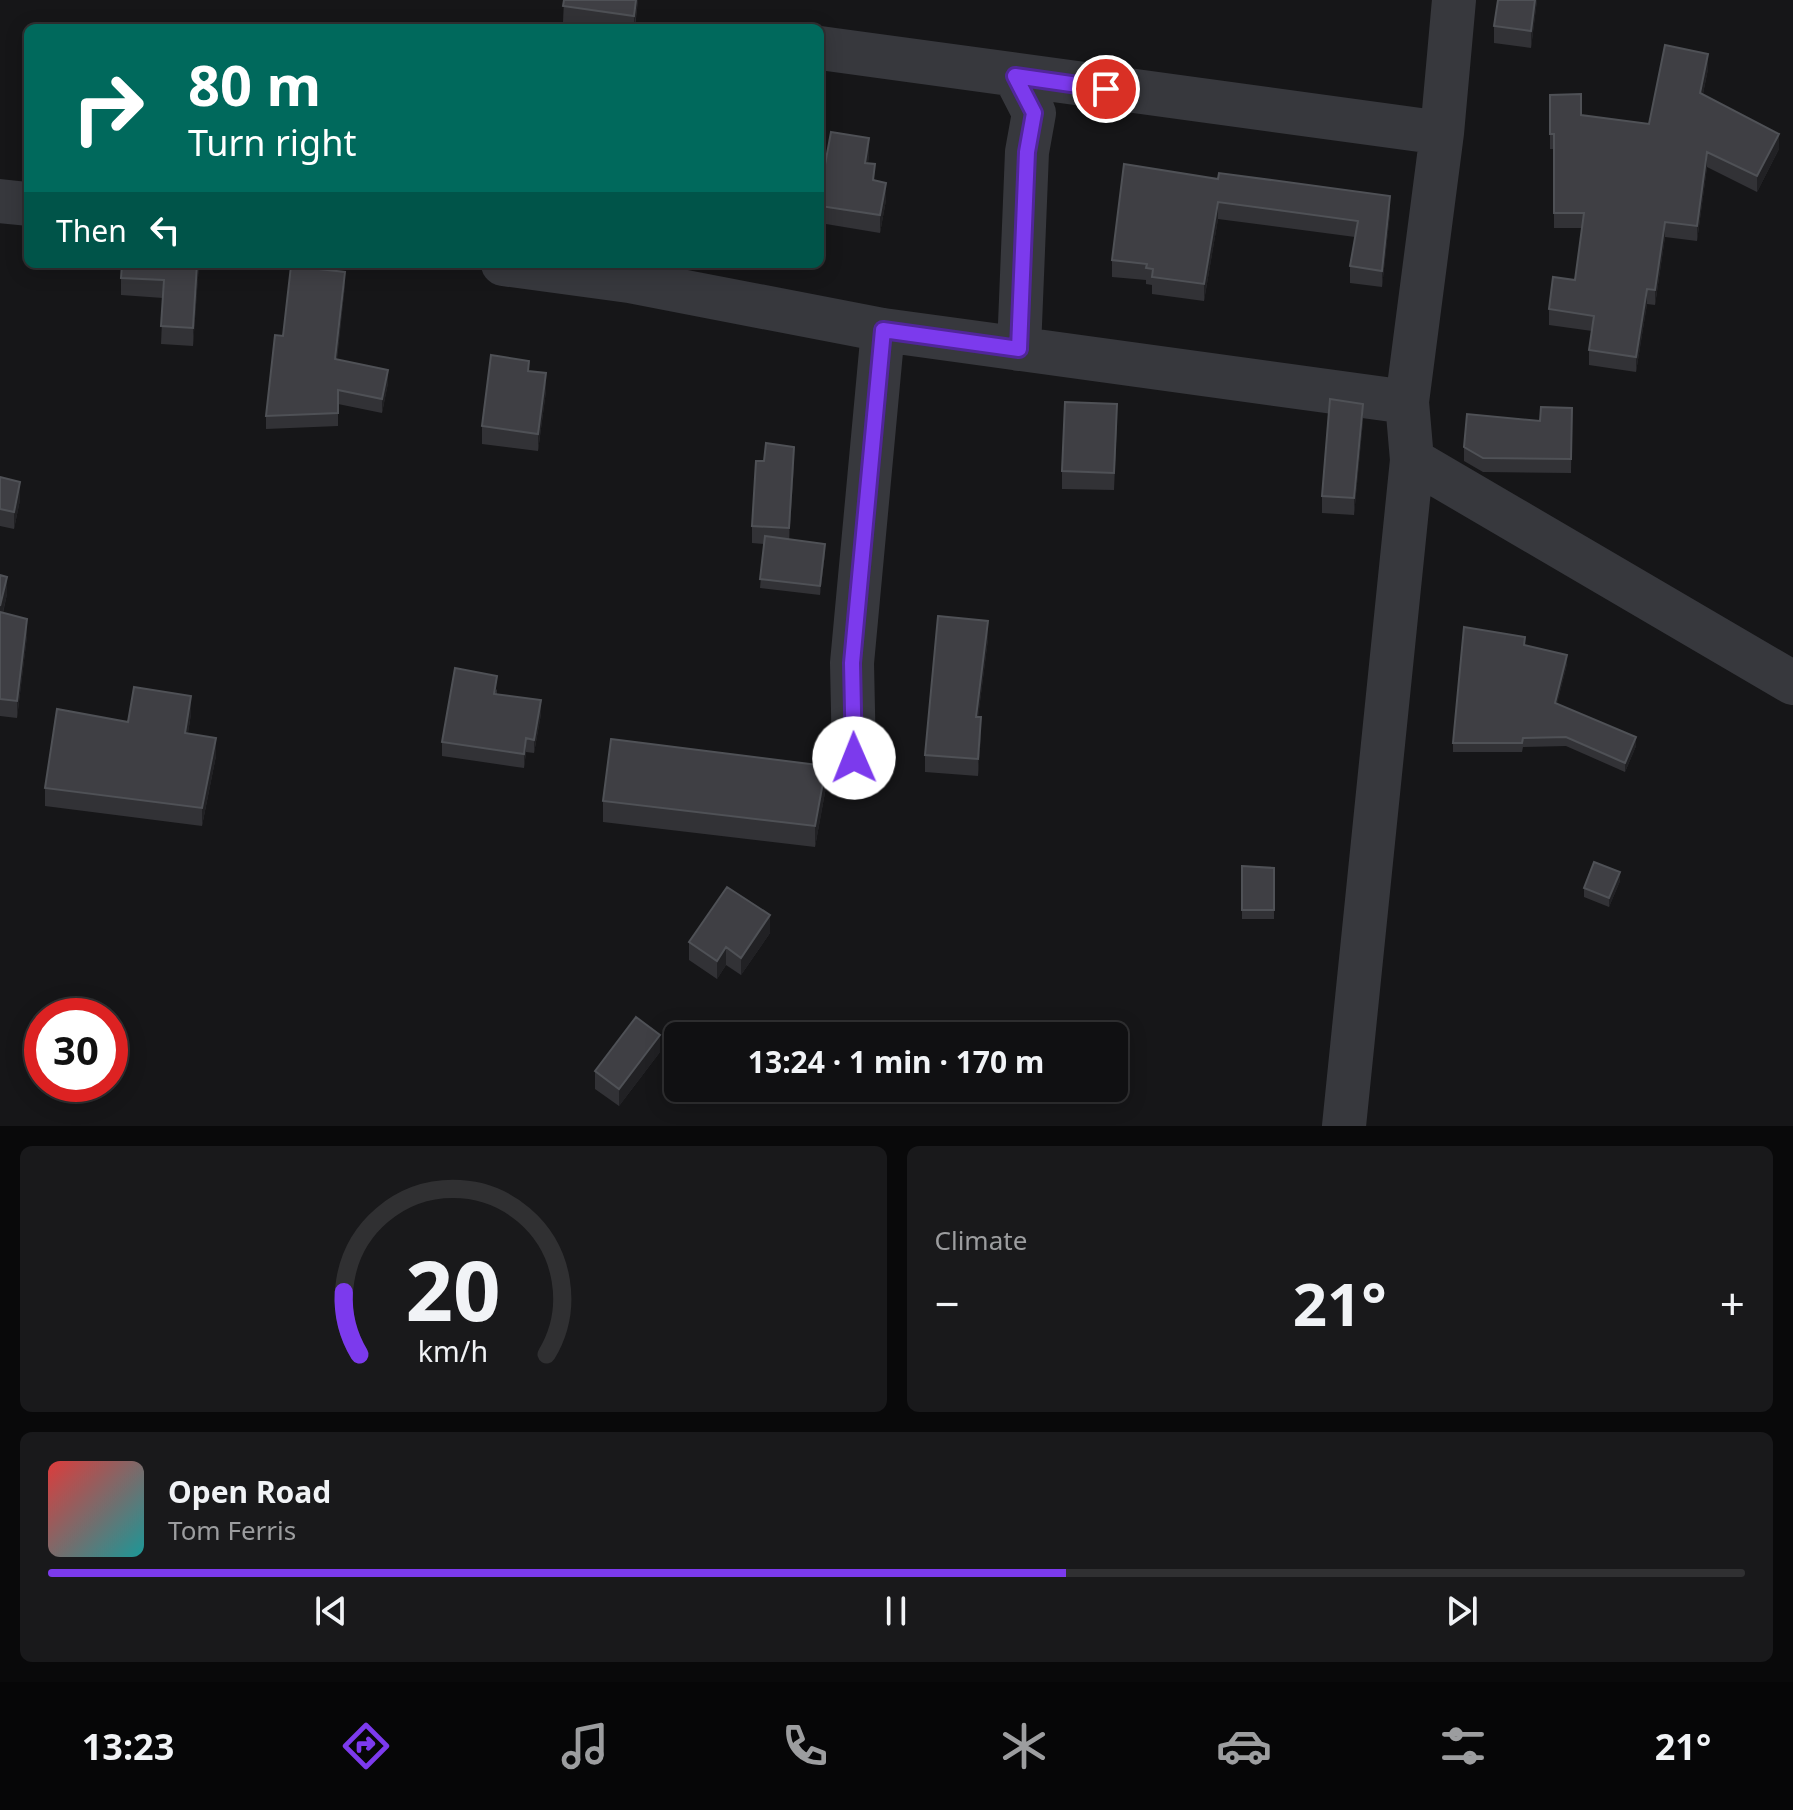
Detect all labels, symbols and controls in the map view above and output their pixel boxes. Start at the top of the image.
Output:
text: 80 m [188,46,321,122]
pin [1072,55,1140,123]
icon: right [56,56,160,160]
icon: arrive [1084,67,1128,111]
text: Turn right [188,118,356,167]
icon: left [143,208,187,252]
text: Then [56,210,127,251]
position arrow [812,716,896,800]
speed limit sign: 30 [24,998,128,1102]
text: 13:24 · 1 min · 170 m [748,1041,1044,1082]
text: Climate [935,1222,1027,1258]
text: 20 [406,1232,501,1345]
text: 21° [1293,1262,1387,1344]
text: − [935,1273,960,1333]
text: + [1720,1273,1745,1333]
text: km/h [418,1331,488,1370]
text: Open Road [168,1471,331,1512]
text: Tom Ferris [168,1512,296,1548]
icon: previous [309,1589,353,1633]
icon: pause [874,1589,918,1633]
icon: next [1440,1589,1484,1633]
icon: directions [338,1718,394,1774]
icon: music [557,1718,613,1774]
icon: phone [777,1718,833,1774]
icon: climate [996,1718,1052,1774]
icon: car [1216,1718,1272,1774]
icon: filters [1435,1718,1491,1774]
text: 13:23 [82,1722,174,1771]
text: 21° [1655,1722,1711,1771]

